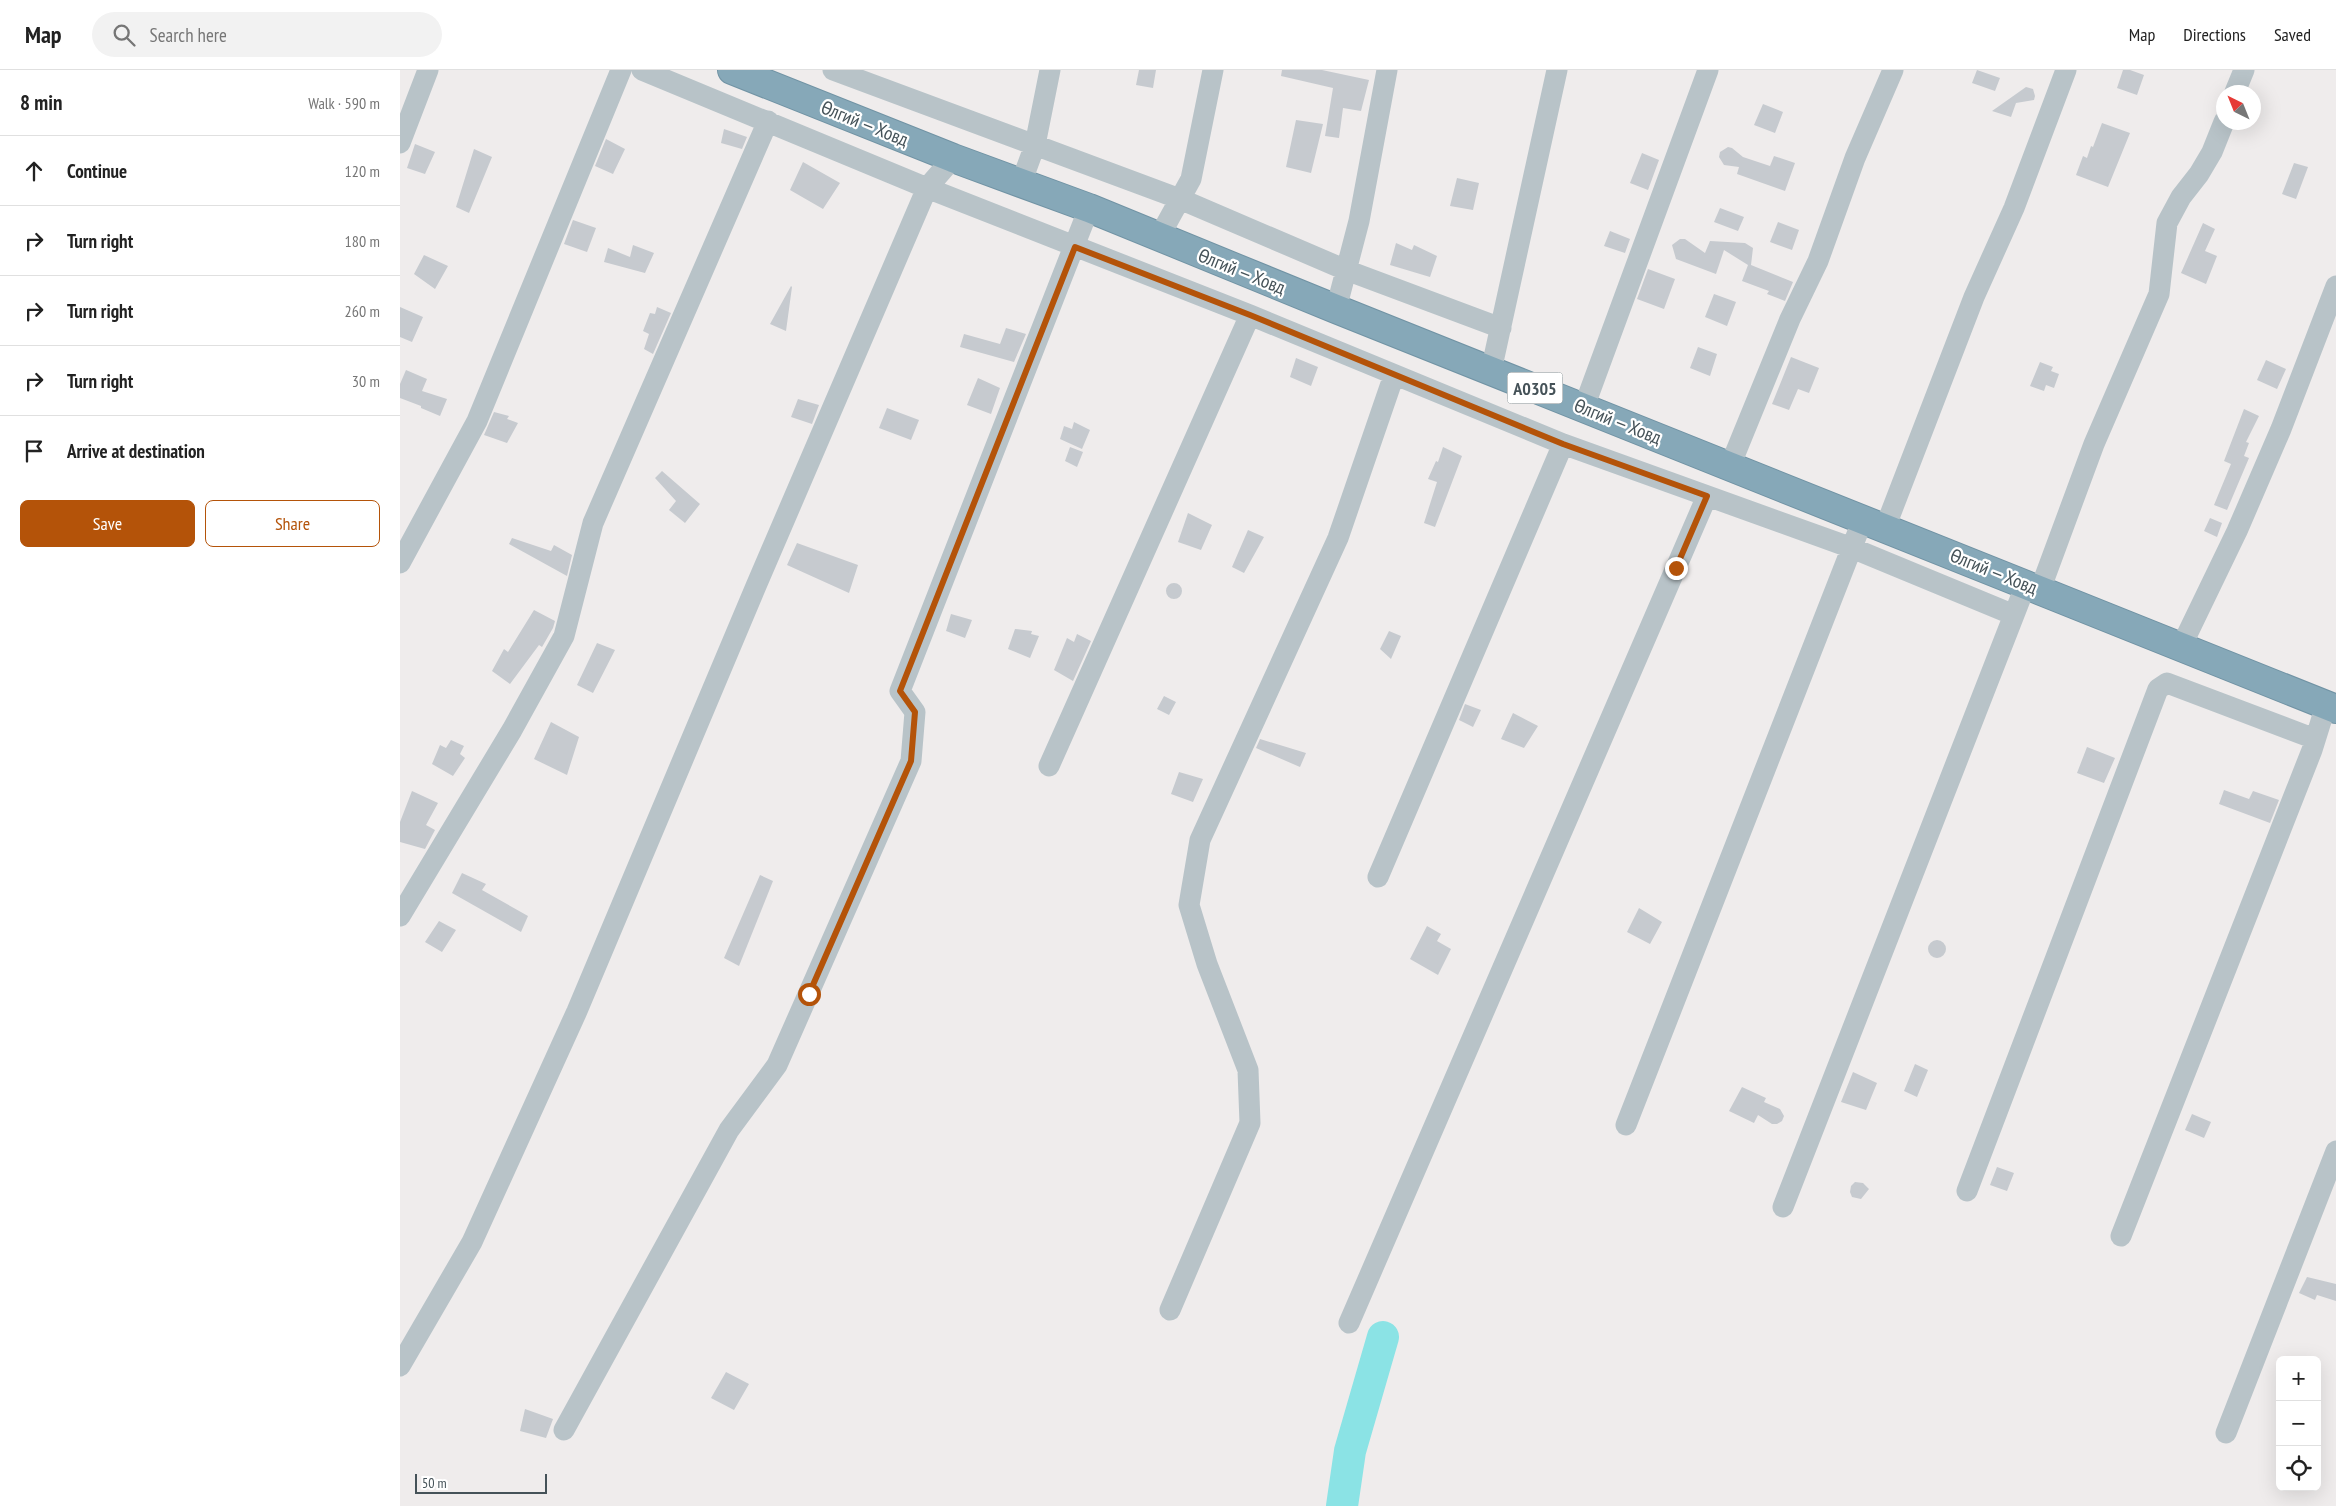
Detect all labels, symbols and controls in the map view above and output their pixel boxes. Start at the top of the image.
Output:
search box [92,12,442,57]
text: Map [25,19,62,50]
icon: search [110,21,138,49]
text: Search here [150,23,227,47]
text: Map [2129,23,2155,46]
text: Directions [2183,23,2246,46]
text: Saved [2274,23,2311,46]
north arrow [2216,85,2261,130]
text: 8 min [20,89,62,116]
text: Walk · 590 m [308,93,380,113]
street label: Өлгий — Ховд [818,95,913,152]
icon: ahead [20,157,48,185]
text: Continue [67,159,127,183]
text: 120 m [345,161,380,181]
icon: right [20,227,48,255]
text: Turn right [67,229,133,253]
text: 180 m [345,231,380,251]
street label: Өлгий — Ховд [1195,243,1290,300]
icon: right [20,297,48,325]
text: Turn right [67,299,133,323]
text: 260 m [345,301,380,321]
icon: right [20,367,48,395]
text: Turn right [67,369,133,393]
text: 30 m [352,371,380,391]
road number: A0305 [1508,372,1562,404]
street label: Өлгий — Ховд [1571,393,1666,450]
icon: arrive [20,437,48,465]
text: Arrive at destination [67,439,205,463]
button: Save [20,500,195,547]
button: Share [205,500,380,547]
street label: Өлгий — Ховд [1947,543,2042,600]
route end [1665,557,1688,580]
route start [798,983,821,1006]
map controls [2276,1356,2321,1491]
button: + [2276,1356,2321,1401]
button: − [2276,1401,2321,1446]
button: locate [2276,1446,2321,1491]
scale bar [415,1471,548,1494]
text: 50 m [422,1474,447,1492]

